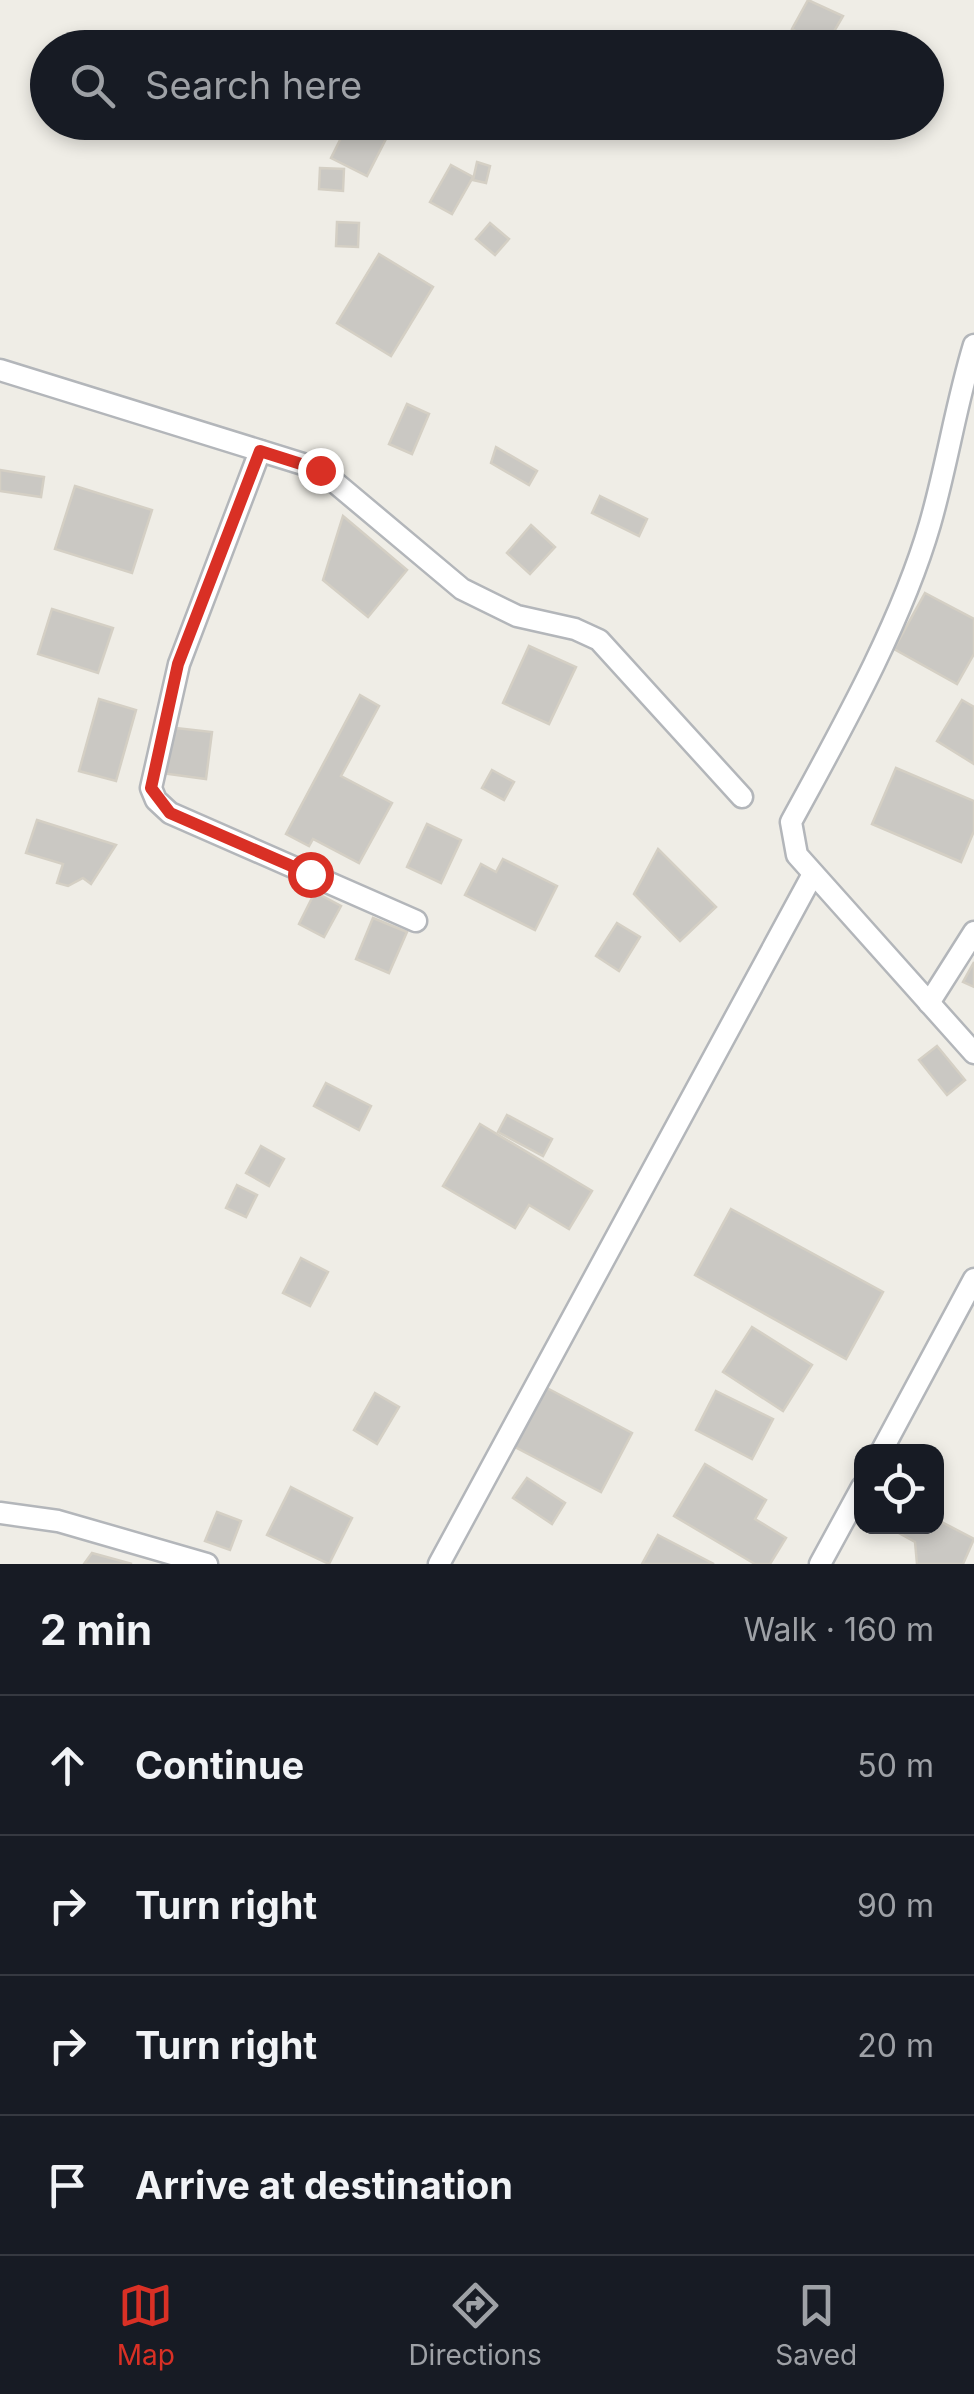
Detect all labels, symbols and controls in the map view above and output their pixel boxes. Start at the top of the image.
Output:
search box [30,30,944,140]
icon: search [65,58,120,113]
text: Search here [145,62,362,108]
route end [298,448,344,494]
route start [288,852,334,898]
map controls [854,1444,944,1534]
button: locate [854,1444,944,1534]
text: 2 min [40,1604,152,1655]
text: Walk · 160 m [744,1610,934,1649]
icon: ahead [40,1738,95,1793]
text: Continue [135,1742,304,1788]
text: 50 m [857,1746,934,1785]
icon: right [40,1878,95,1933]
text: Turn right [135,1882,317,1928]
text: 90 m [857,1886,934,1925]
icon: right [40,2018,95,2073]
text: Turn right [135,2022,317,2068]
text: 20 m [857,2026,934,2065]
icon: arrive [40,2158,95,2213]
text: Arrive at destination [135,2162,513,2208]
tab: Map [117,2278,175,2372]
tab: Directions [408,2278,542,2372]
tab: Saved [775,2278,857,2372]

